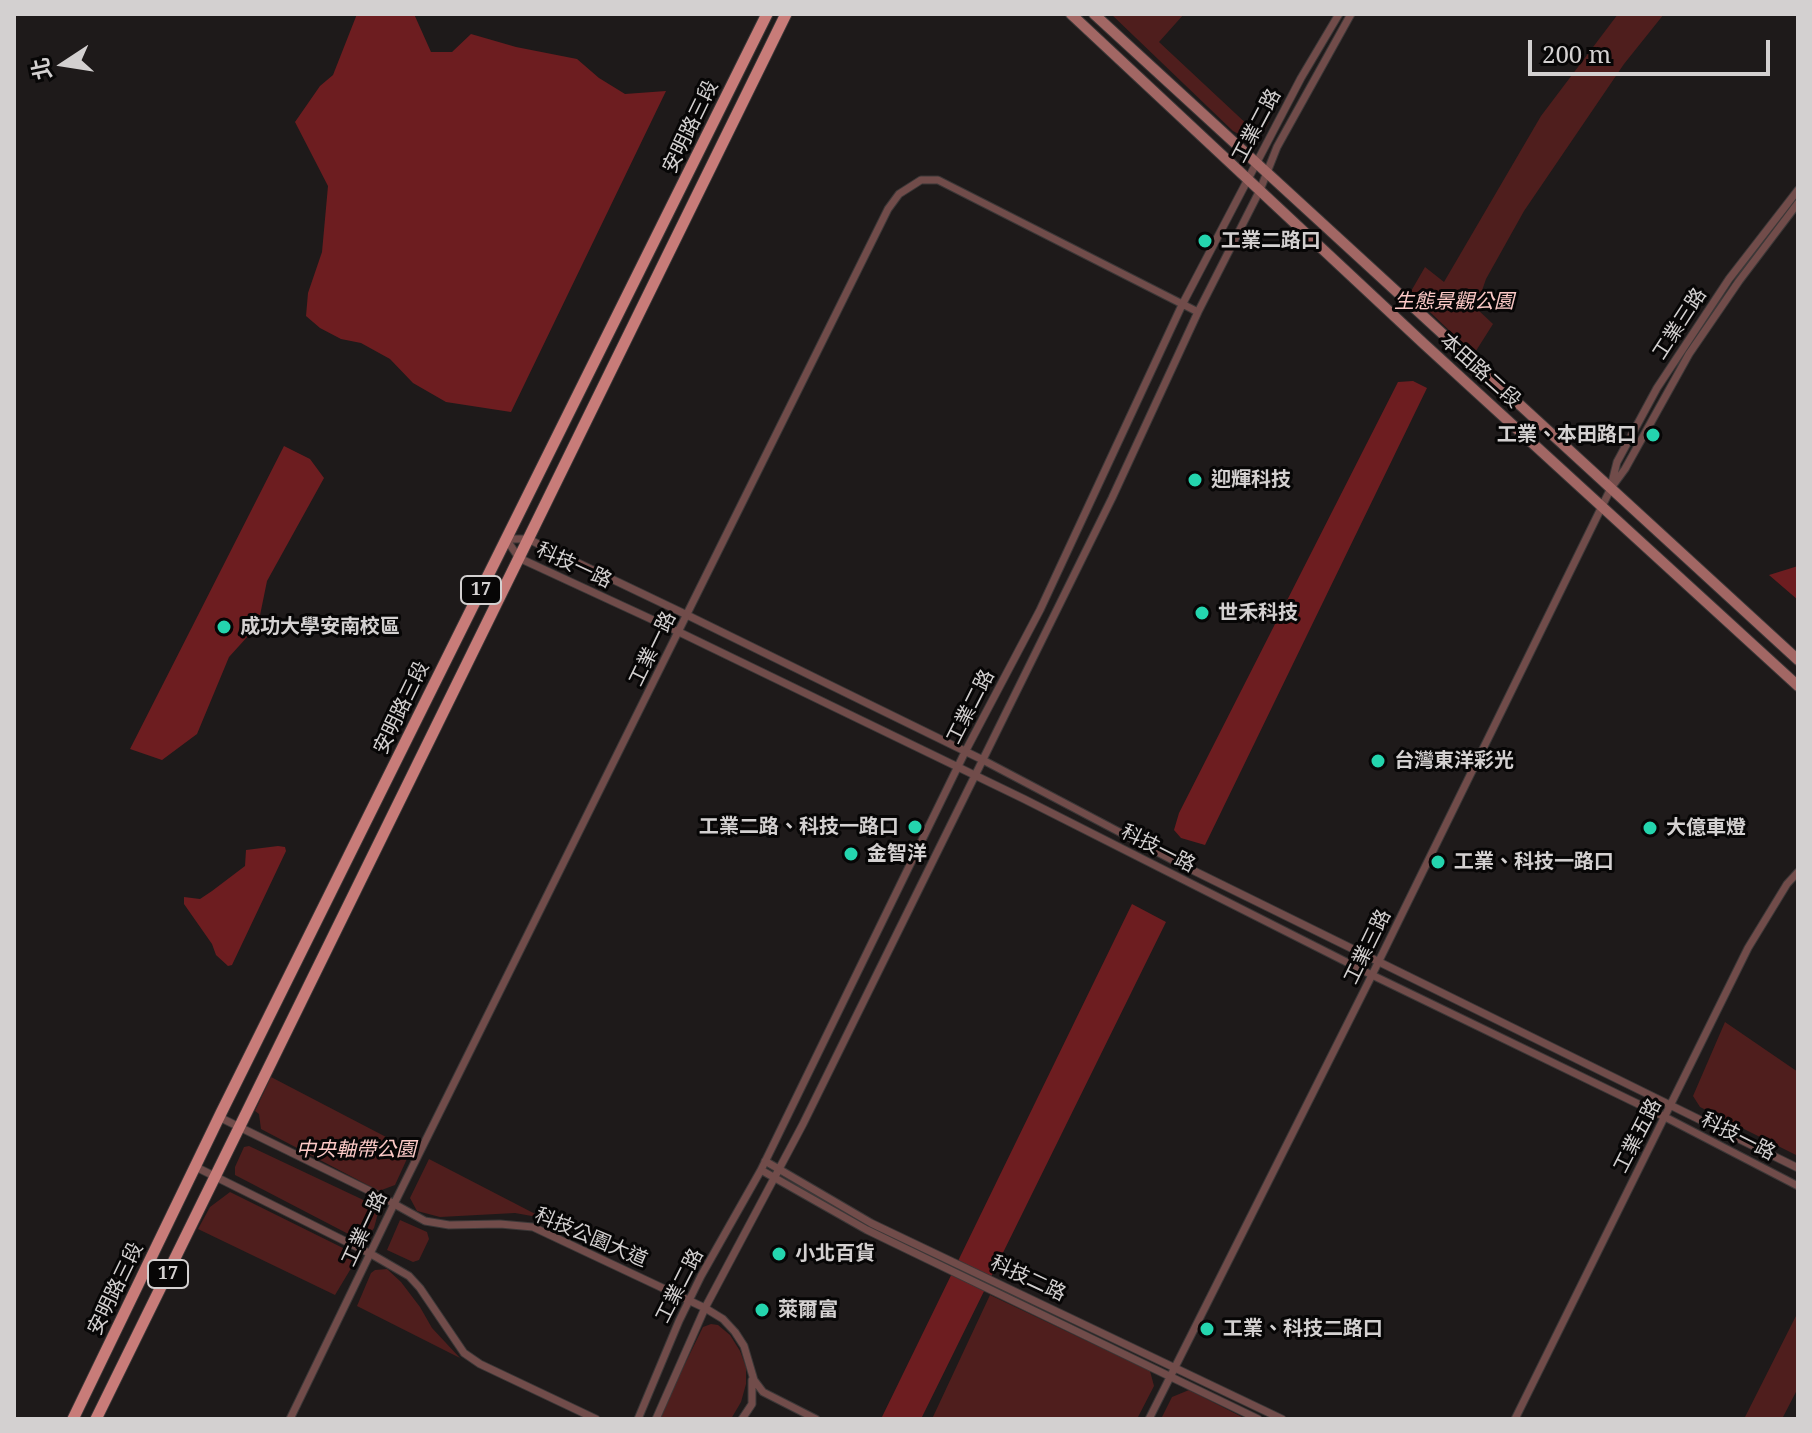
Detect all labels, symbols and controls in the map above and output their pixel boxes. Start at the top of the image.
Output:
north arrow [24,24,104,104]
scale bar [1532,24,1774,74]
text: 200 m [1542,37,1611,70]
text: 北 [24,55,57,83]
street label: 安明路三段 [658,77,724,177]
street label: 工業二路 [1228,85,1286,167]
place label: 工業二路口 [1221,229,1321,253]
marker: 工業二路口 [1196,232,1214,250]
street label: 工業三路 [1648,284,1712,364]
park label: 生態景觀公園 [1394,290,1514,314]
street label: 本田路二段 [1435,329,1525,413]
place label: 工業、本田路口 [1497,423,1637,447]
marker: 工業、本田路口 [1644,426,1662,444]
place label: 迎輝科技 [1211,468,1291,492]
marker: 迎輝科技 [1186,471,1204,489]
street label: 科技一路 [533,538,615,594]
road number: 17 [461,576,501,604]
place label: 世禾科技 [1218,601,1298,625]
marker: 世禾科技 [1193,604,1211,622]
street label: 工業一路 [625,608,681,690]
place label: 成功大學安南校區 [240,615,400,639]
marker: 成功大學安南校區 [215,618,233,636]
street label: 安明路三段 [369,658,435,758]
street label: 工業二路 [942,666,1000,748]
place label: 台灣東洋彩光 [1394,749,1514,773]
marker: 台灣東洋彩光 [1369,752,1387,770]
place label: 工業二路、科技一路口 [699,815,899,839]
place label: 大億車燈 [1666,816,1746,840]
marker: 工業二路、科技一路口 [906,818,924,836]
marker: 大億車燈 [1641,819,1659,837]
street label: 科技一路 [1117,820,1199,878]
place label: 金智洋 [867,842,927,866]
marker: 金智洋 [842,845,860,863]
place label: 工業、科技一路口 [1454,850,1614,874]
marker: 工業、科技一路口 [1429,853,1447,871]
street label: 工業三路 [1340,906,1396,988]
street label: 工業五路 [1609,1095,1667,1177]
street label: 科技一路 [1697,1108,1779,1166]
park label: 中央軸帶公園 [296,1138,416,1162]
street label: 工業一路 [337,1188,393,1270]
street label: 科技公園大道 [531,1204,651,1272]
street label: 安明路三段 [83,1239,149,1339]
place label: 小北百貨 [795,1242,875,1266]
street label: 工業二路 [651,1245,709,1327]
marker: 小北百貨 [770,1245,788,1263]
street label: 科技二路 [987,1251,1069,1307]
road number: 17 [148,1260,188,1288]
place label: 萊爾富 [778,1298,838,1322]
marker: 萊爾富 [753,1301,771,1319]
place label: 工業、科技二路口 [1223,1317,1383,1341]
marker: 工業、科技二路口 [1198,1320,1216,1338]

